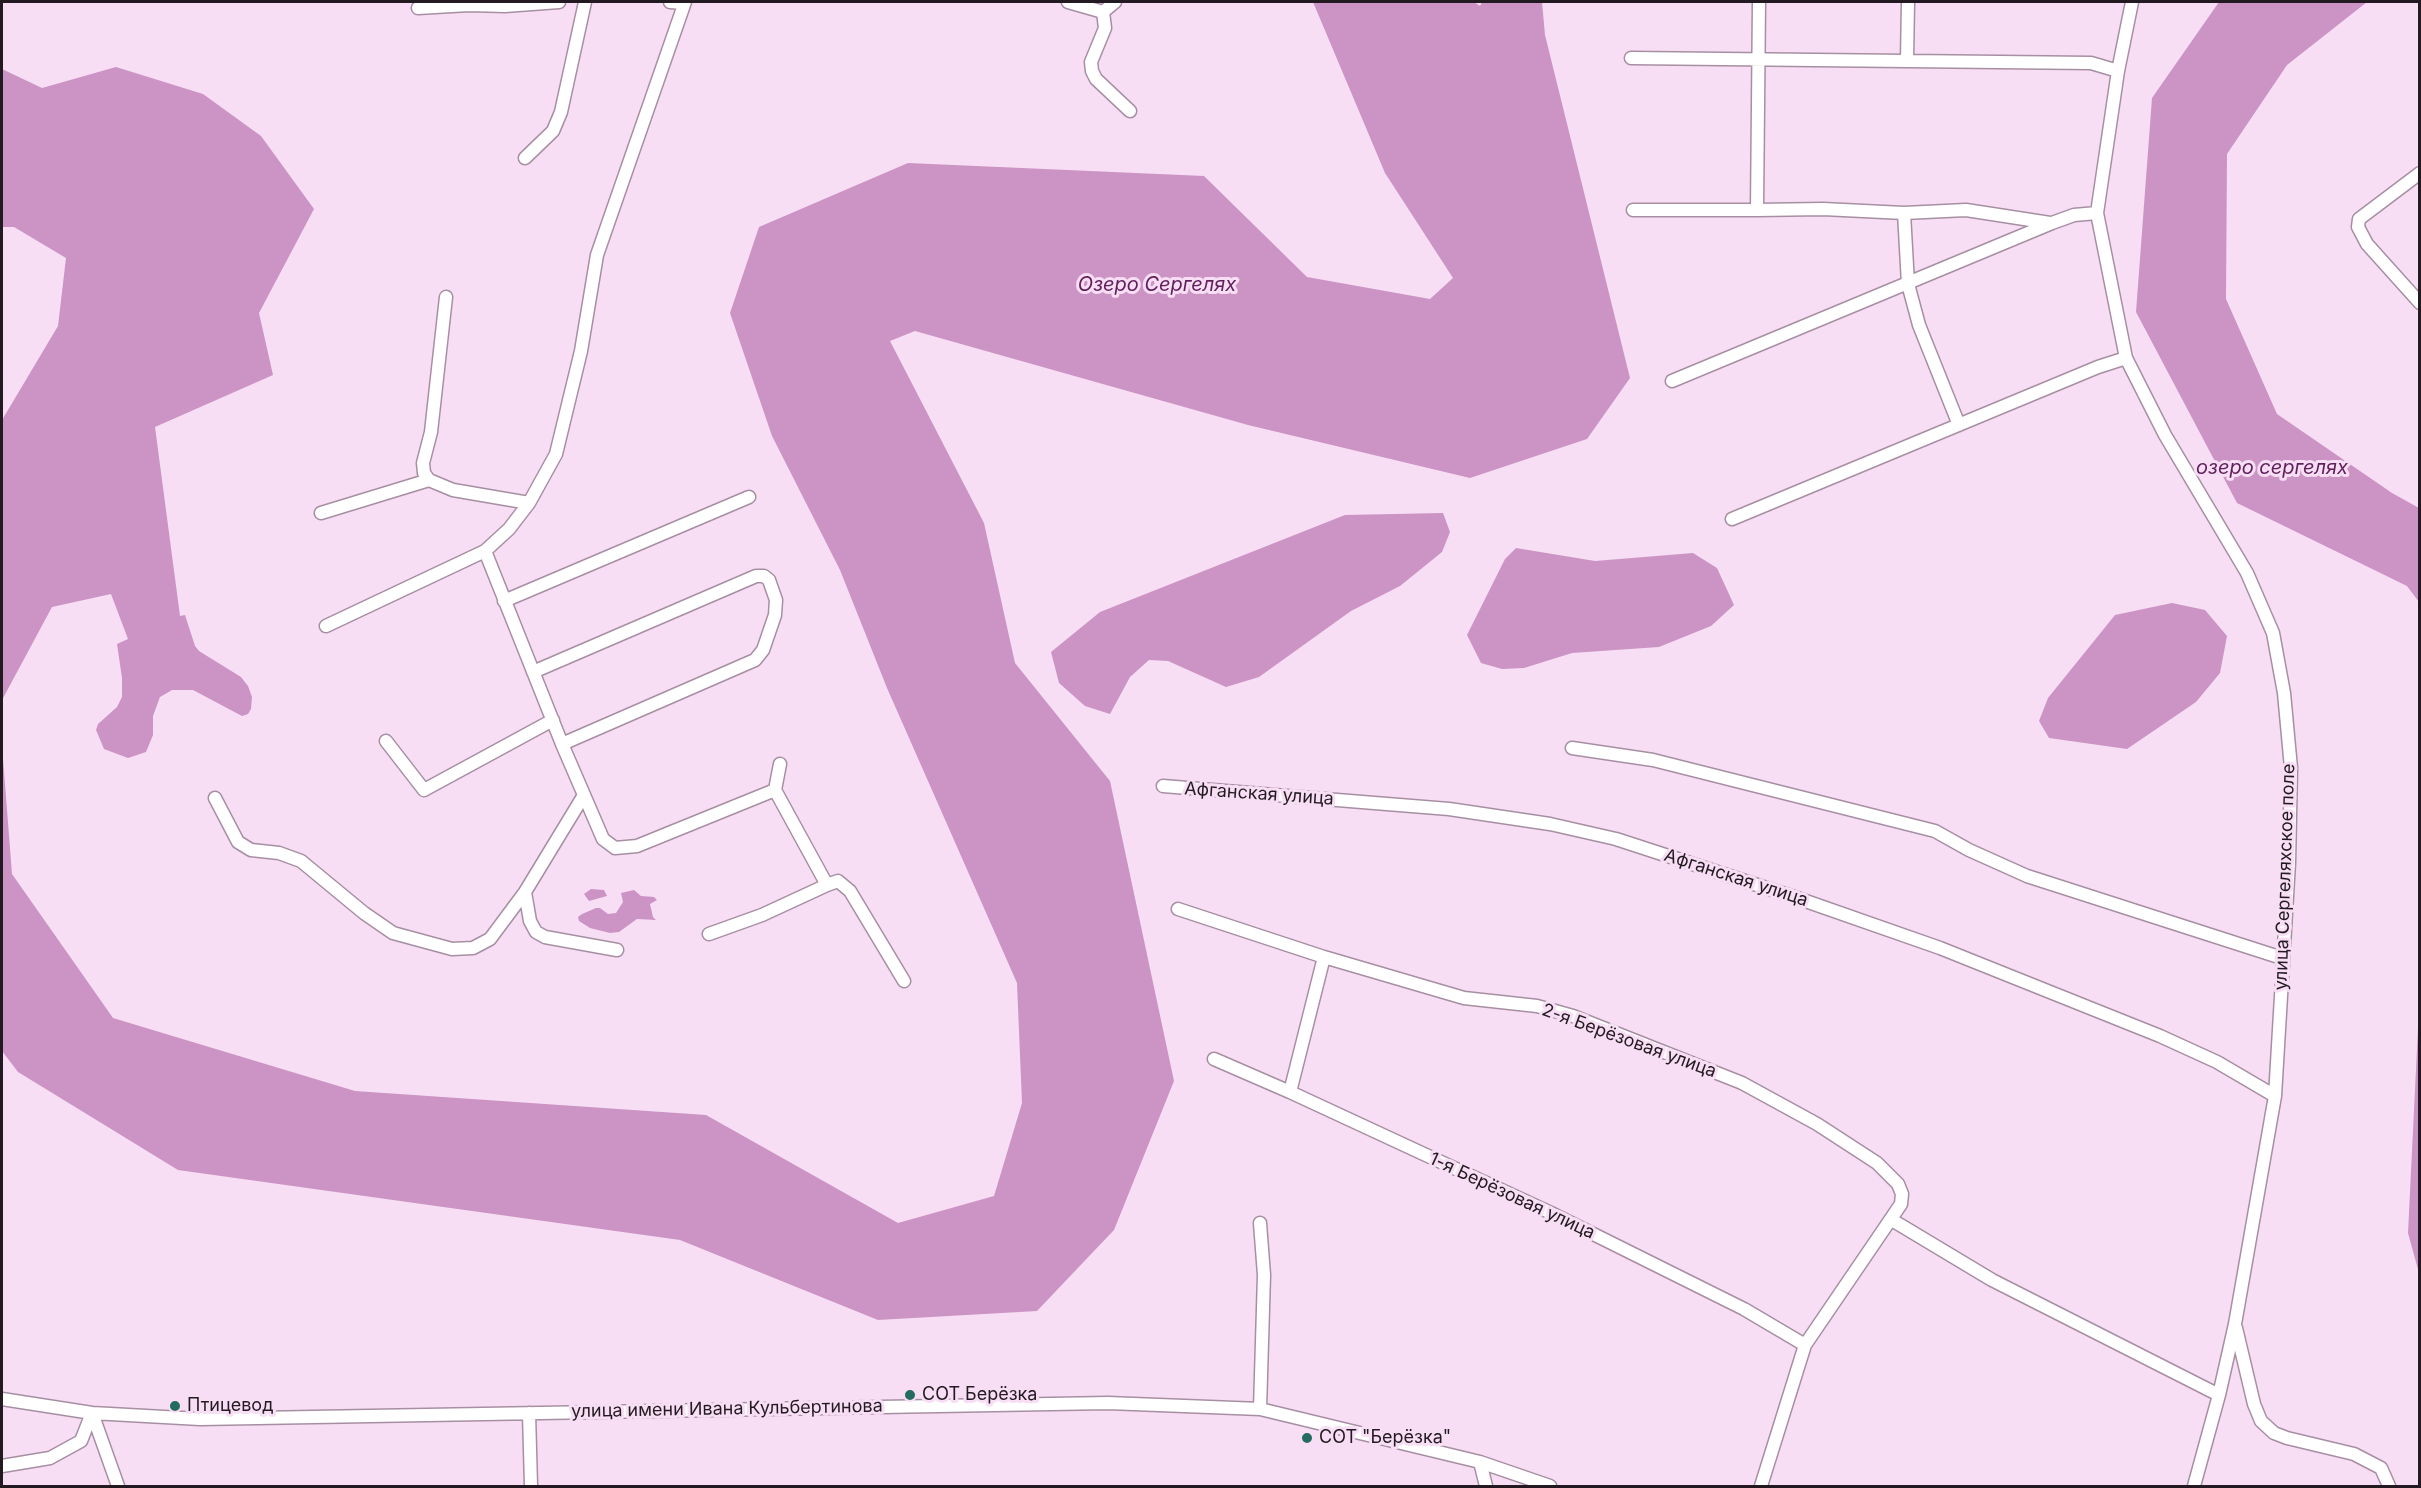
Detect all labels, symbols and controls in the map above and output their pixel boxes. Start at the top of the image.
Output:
water label: Озеро Сергелях [1078,273,1236,297]
water label: озеро сергелях [2196,456,2348,480]
street label: улица Сергеляхское поле [2270,763,2300,991]
street label: Афганская улица [1184,778,1334,810]
street label: Афганская улица [1661,845,1811,911]
street label: 2-я Берёзовая улица [1539,999,1719,1083]
street label: 1-я Берёзовая улица [1426,1148,1598,1244]
place label: СОТ Берёзка [922,1384,1037,1406]
marker: СОТ Берёзка [903,1388,917,1402]
place label: Птицевод [187,1395,273,1417]
street label: улица имени Ивана Кульбертинова [571,1395,883,1423]
marker: Птицевод [168,1399,182,1413]
place label: СОТ "Берёзка" [1319,1427,1451,1449]
marker: СОТ "Берёзка" [1300,1431,1314,1445]

